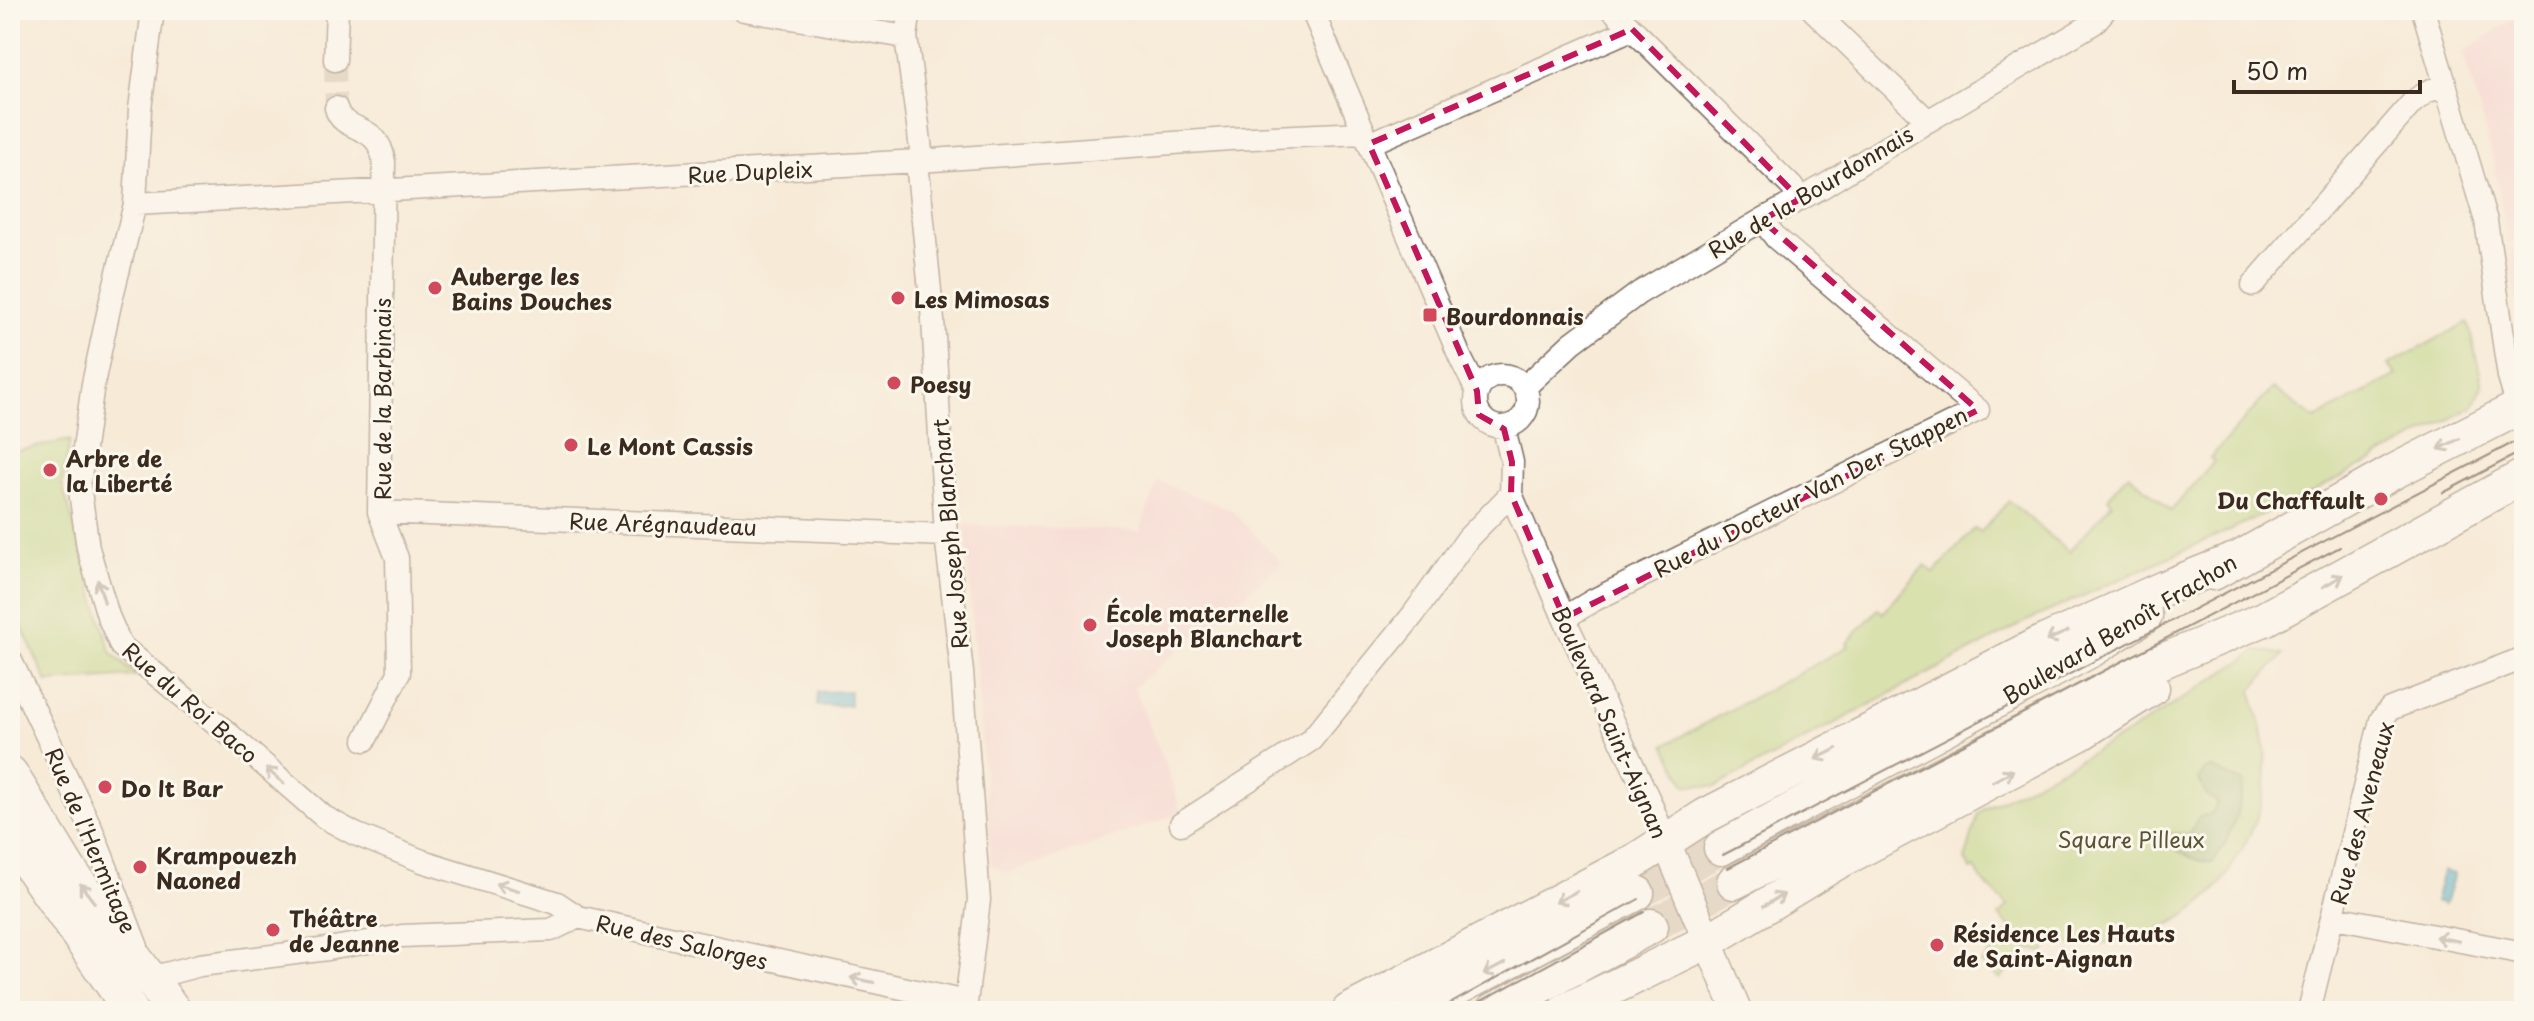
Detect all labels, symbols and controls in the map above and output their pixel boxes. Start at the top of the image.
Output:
scale bar [2234,44,2420,94]
text: 50 m [2246,52,2308,88]
street label: Rue de la Bourdonnais [1701,117,1919,265]
street label: Rue Dupleix [687,151,813,191]
place label: Auberge les Bains Douches [451,259,612,317]
marker: Auberge les Bains Douches [426,279,444,297]
place label: Les Mimosas [914,282,1050,315]
marker: Les Mimosas [889,289,907,307]
street label: Rue de la Barbinais [365,298,398,500]
place label: Bourdonnais [1446,299,1584,332]
marker: Bourdonnais [1421,306,1439,324]
place label: Poesy [910,367,971,400]
marker: Poesy [885,374,903,392]
street label: Rue du Docteur Van Der Stappen [1647,397,1973,585]
street label: Rue Joseph Blanchart [922,417,976,651]
place label: Le Mont Cassis [587,429,753,462]
marker: Le Mont Cassis [562,436,580,454]
one-way arrow [2437,437,2461,452]
place label: Arbre de la Liberté [66,441,173,499]
marker: Arbre de la Liberté [41,461,59,479]
place label: Du Chaffault [2217,483,2365,516]
marker: Du Chaffault [2372,490,2390,508]
street label: Rue Arégnaudeau [569,503,757,543]
street label: Boulevard Benoît Frachon [1996,545,2242,711]
one-way arrow [2320,573,2344,588]
one-way arrow [93,579,108,605]
place label: École maternelle Joseph Blanchart [1106,596,1303,654]
street label: Boulevard Saint-Aignan [1545,600,1677,844]
marker: École maternelle Joseph Blanchart [1081,616,1099,634]
one-way arrow [2046,629,2070,644]
street label: Rue du Roi Baco [116,634,266,770]
street label: Rue des Aveneaux [2321,718,2401,908]
street label: Rue de l'Hermitage [38,742,146,938]
one-way arrow [1815,747,1839,763]
one-way arrow [265,767,286,785]
one-way arrow [1990,767,2014,783]
place label: Do It Bar [121,771,224,804]
marker: Do It Bar [96,778,114,796]
park label: Square Pilleux [2057,822,2205,855]
place label: Krampouezh Naoned [156,838,297,896]
marker: Krampouezh Naoned [131,858,149,876]
one-way arrow [494,879,520,894]
one-way arrow [78,883,95,905]
one-way arrow [1554,890,1578,906]
one-way arrow [1762,891,1785,907]
place label: Théâtre de Jeanne [289,901,400,959]
street label: Rue des Salorges [593,905,771,977]
place label: Résidence Les Hauts de Saint-Aignan [1953,916,2175,974]
marker: Théâtre de Jeanne [264,921,282,939]
one-way arrow [2435,930,2461,945]
marker: Résidence Les Hauts de Saint-Aignan [1928,936,1946,954]
one-way arrow [1483,961,1506,977]
one-way arrow [850,972,875,987]

